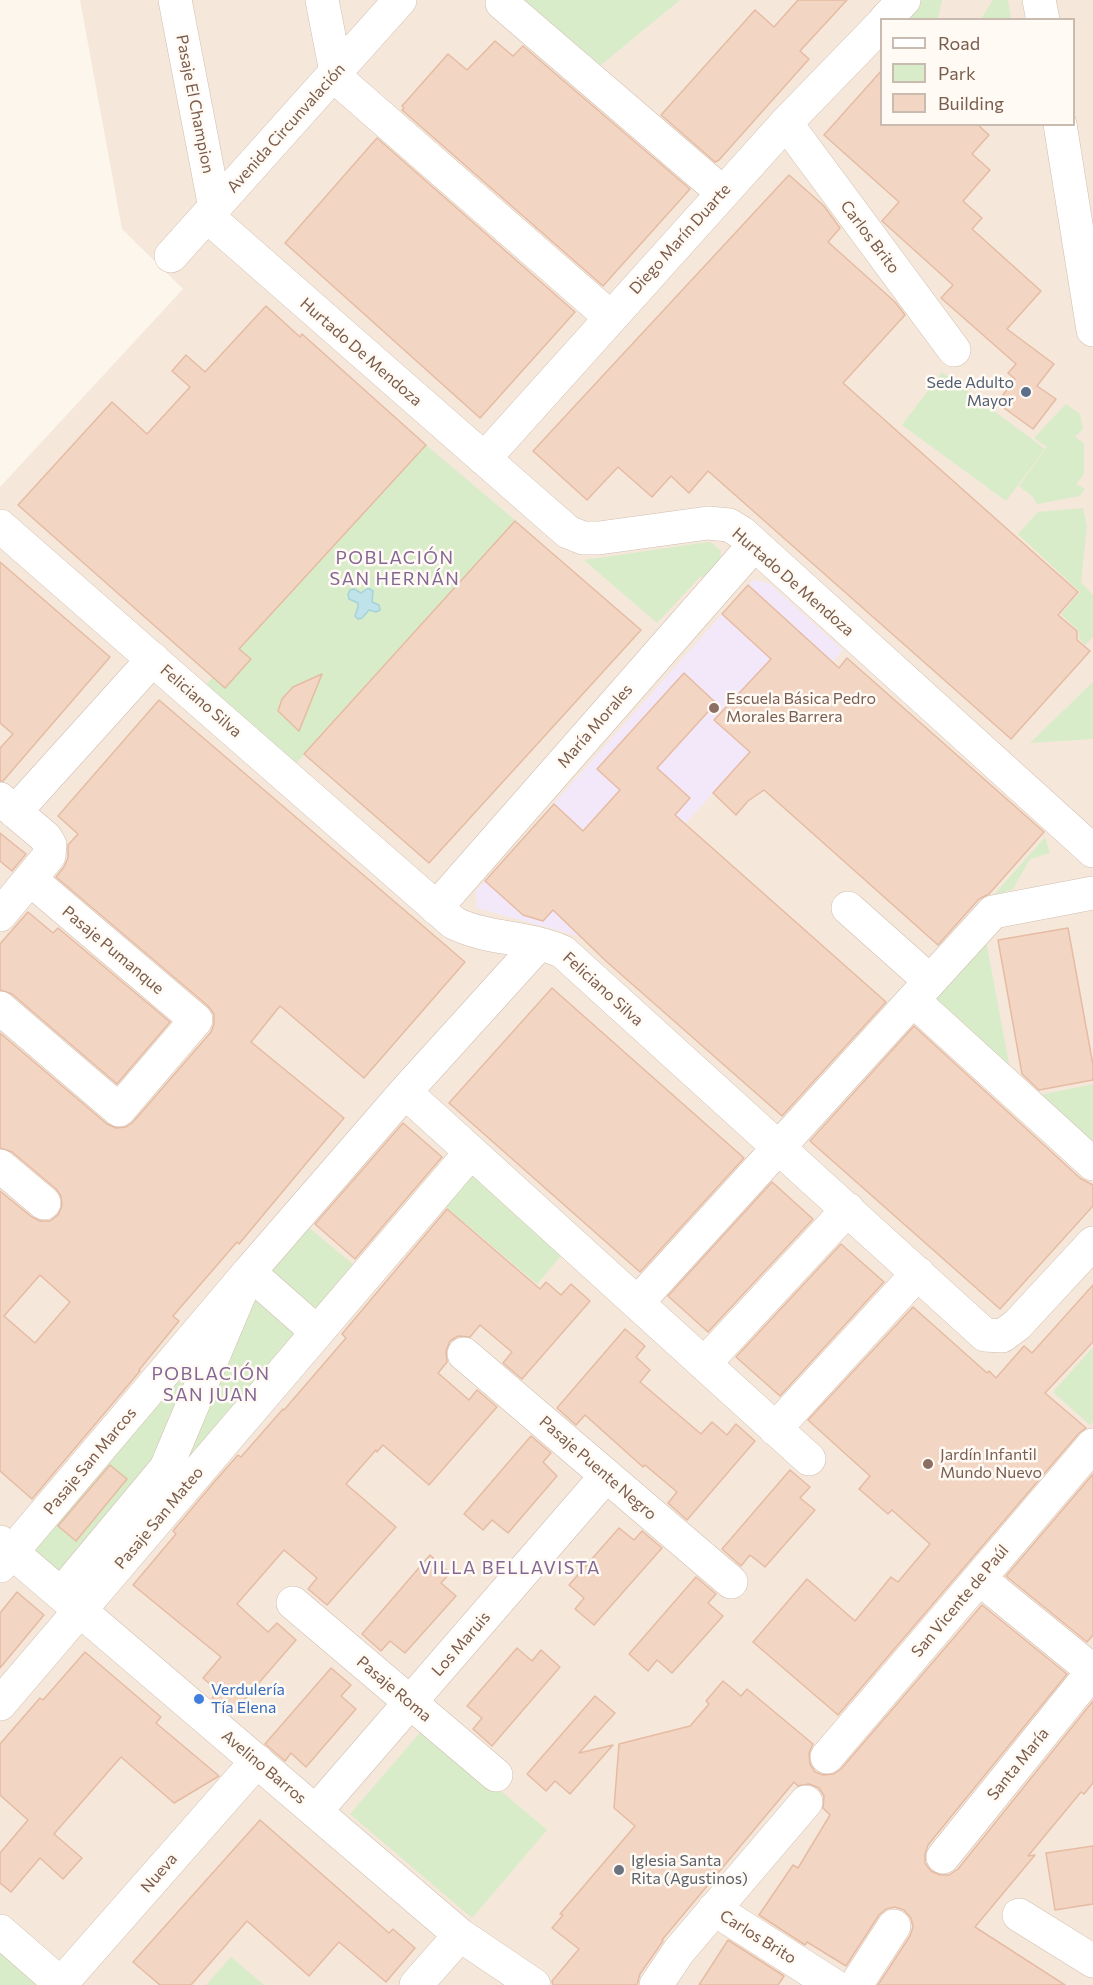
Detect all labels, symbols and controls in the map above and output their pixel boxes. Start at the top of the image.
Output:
legend [880,18,1075,126]
text: Road [938,32,980,54]
street label: Pasaje El Champion [172,33,218,175]
street label: Avenida Circunvalación [223,59,349,197]
text: Park [938,62,976,84]
text: Building [938,92,1004,114]
street label: Diego Marín Duarte [625,180,735,298]
street label: Carlos Brito [836,197,904,277]
street label: Hurtado De Mendoza [296,294,426,410]
place label: Sede Adulto Mayor [927,373,1014,411]
marker: Sede Adulto Mayor [1019,385,1033,399]
street label: Hurtado De Mendoza [728,524,858,640]
district label: POBLACIÓN SAN HERNÁN [330,547,460,590]
street label: Feliciano Silva [156,660,246,742]
street label: María Morales [553,680,637,772]
place label: Escuela Básica Pedro Morales Barrera [726,689,876,727]
marker: Escuela Básica Pedro Morales Barrera [707,701,721,715]
street label: Pasaje Pumanque [58,902,168,998]
street label: Feliciano Silva [559,948,647,1030]
district label: POBLACIÓN SAN JUAN [152,1363,270,1406]
street label: Pasaje San Marcos [40,1404,140,1518]
street label: Pasaje Puente Negro [535,1412,661,1524]
place label: Jardín Infantil Mundo Nuevo [940,1445,1042,1483]
marker: Jardín Infantil Mundo Nuevo [921,1457,935,1471]
street label: Pasaje San Mateo [111,1463,207,1573]
street label: San Vicente de Paúl [907,1541,1013,1661]
district label: VILLA BELLAVISTA [419,1557,601,1579]
street label: Los Maruis [428,1608,494,1680]
street label: Pasaje Roma [353,1652,435,1726]
place label: Verdulería Tía Elena [211,1680,285,1718]
marker: Verdulería Tía Elena [192,1692,206,1706]
street label: Santa María [983,1724,1053,1804]
street label: Avelino Barros [218,1726,310,1808]
street label: Nueva [137,1849,181,1897]
place label: Iglesia Santa Rita (Agustinos) [631,1851,748,1889]
marker: Iglesia Santa Rita (Agustinos) [612,1863,626,1877]
street label: Carlos Brito [716,1906,800,1968]

